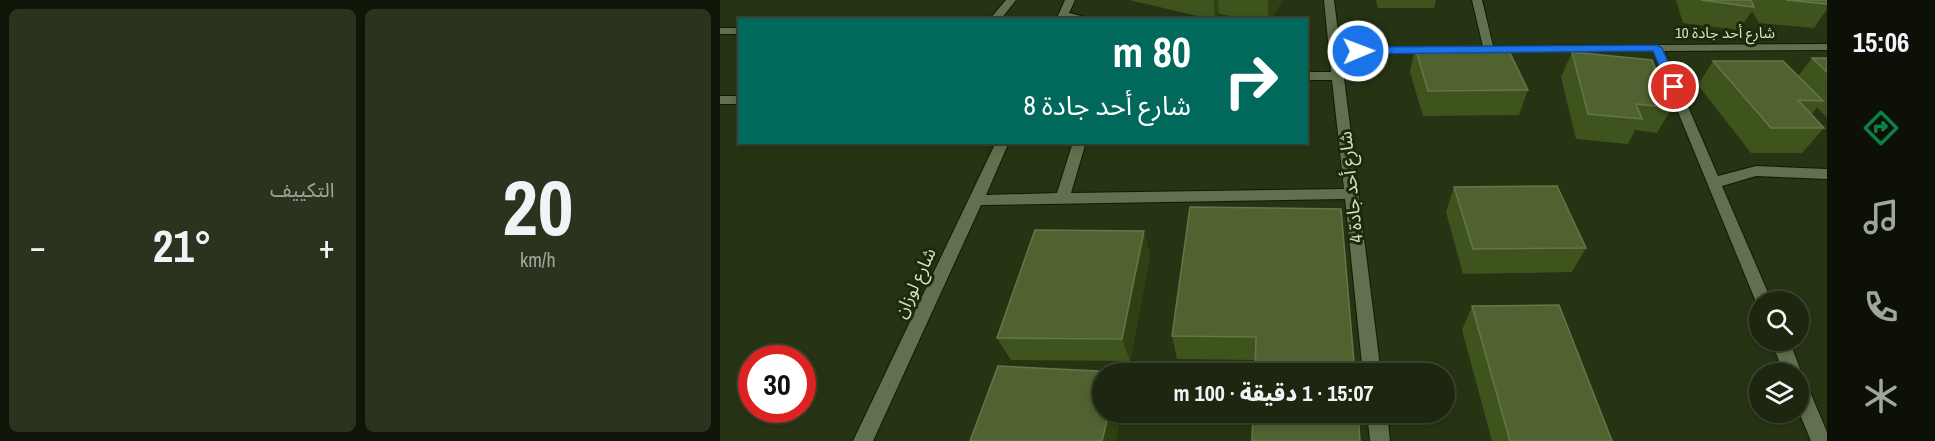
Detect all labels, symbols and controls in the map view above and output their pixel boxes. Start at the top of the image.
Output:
position arrow [1326,19,1390,83]
street label: شارع أحد جادة 10 [1675,22,1775,45]
text: 80 m [1112,24,1191,80]
text: 15:06 [1853,24,1909,60]
icon: right [1212,42,1290,120]
pin [1648,61,1699,112]
icon: arrive [1657,70,1690,103]
text: شارع أحد جادة 8 [1023,87,1191,123]
icon: directions [1860,107,1902,149]
street label: شارع أحد جادة 4 [1332,130,1371,244]
text: 20 [502,154,573,259]
text: التكييف [270,176,335,203]
icon: music [1860,196,1902,238]
text: 21° [153,215,212,276]
text: − [30,224,46,268]
text: + [319,224,334,268]
street label: شارع لوزان [887,243,944,323]
text: km/h [520,246,556,273]
icon: phone [1860,286,1902,328]
map controls [1749,291,1809,423]
button: search [1749,291,1809,351]
speed limit sign: 30 [738,345,816,423]
button: layers [1749,363,1809,423]
icon: climate [1860,375,1902,417]
text: 15:07 · 1 دقيقة · 100 m [1174,378,1373,408]

